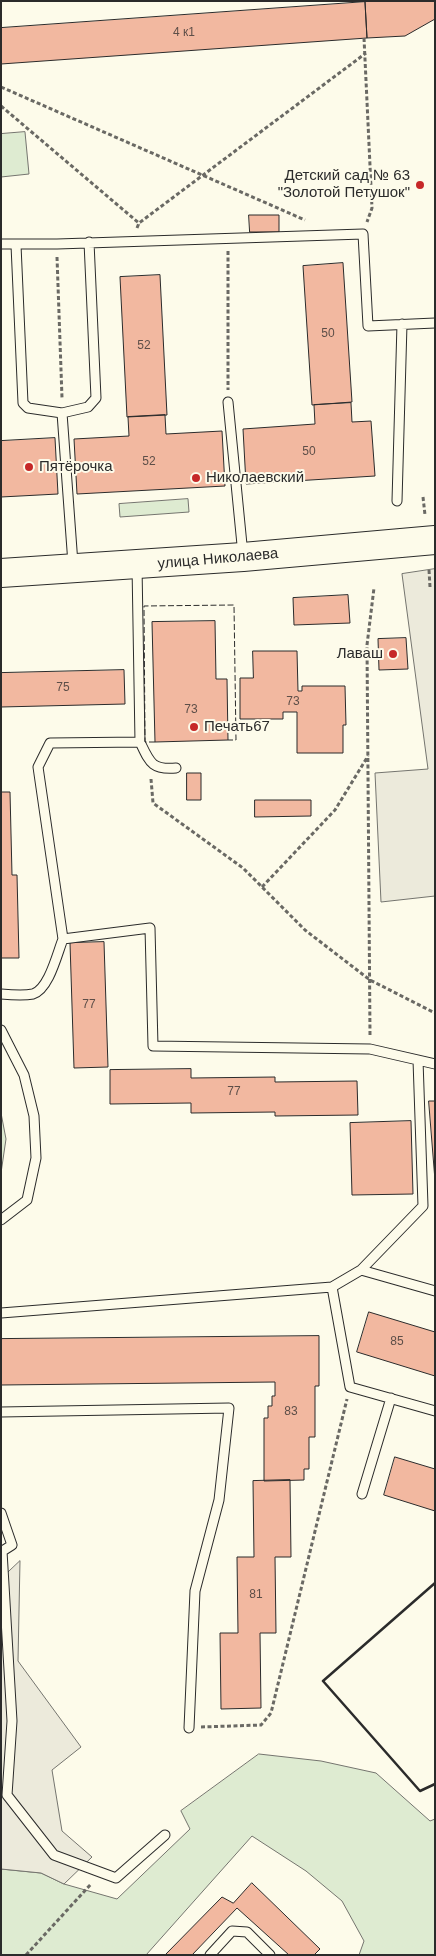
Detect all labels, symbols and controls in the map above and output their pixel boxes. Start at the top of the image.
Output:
house number: 4 к1 [173,26,195,40]
place label: Детский сад № 63 "Золотой Петушок" [278,167,410,202]
marker: Детский сад № 63 "Золотой Петушок" [414,179,426,191]
house number: 50 [321,327,335,341]
house number: 52 [137,339,151,353]
house number: 50 [302,445,316,459]
house number: 52 [142,455,156,469]
place label: Пятёрочка [39,458,113,476]
marker: Пятёрочка [23,461,35,473]
place label: Николаевский [206,469,304,487]
marker: Николаевский [190,472,202,484]
street label: улица Николаева [157,545,279,573]
place label: Лаваш [337,645,383,663]
marker: Лаваш [387,648,399,660]
house number: 75 [56,681,70,695]
house number: 73 [286,695,300,709]
house number: 73 [184,703,198,717]
place label: Печать67 [204,718,270,736]
marker: Печать67 [188,721,200,733]
house number: 77 [82,998,96,1012]
house number: 77 [227,1085,241,1099]
house number: 85 [390,1335,404,1349]
house number: 83 [284,1405,298,1419]
house number: 81 [249,1588,263,1602]

